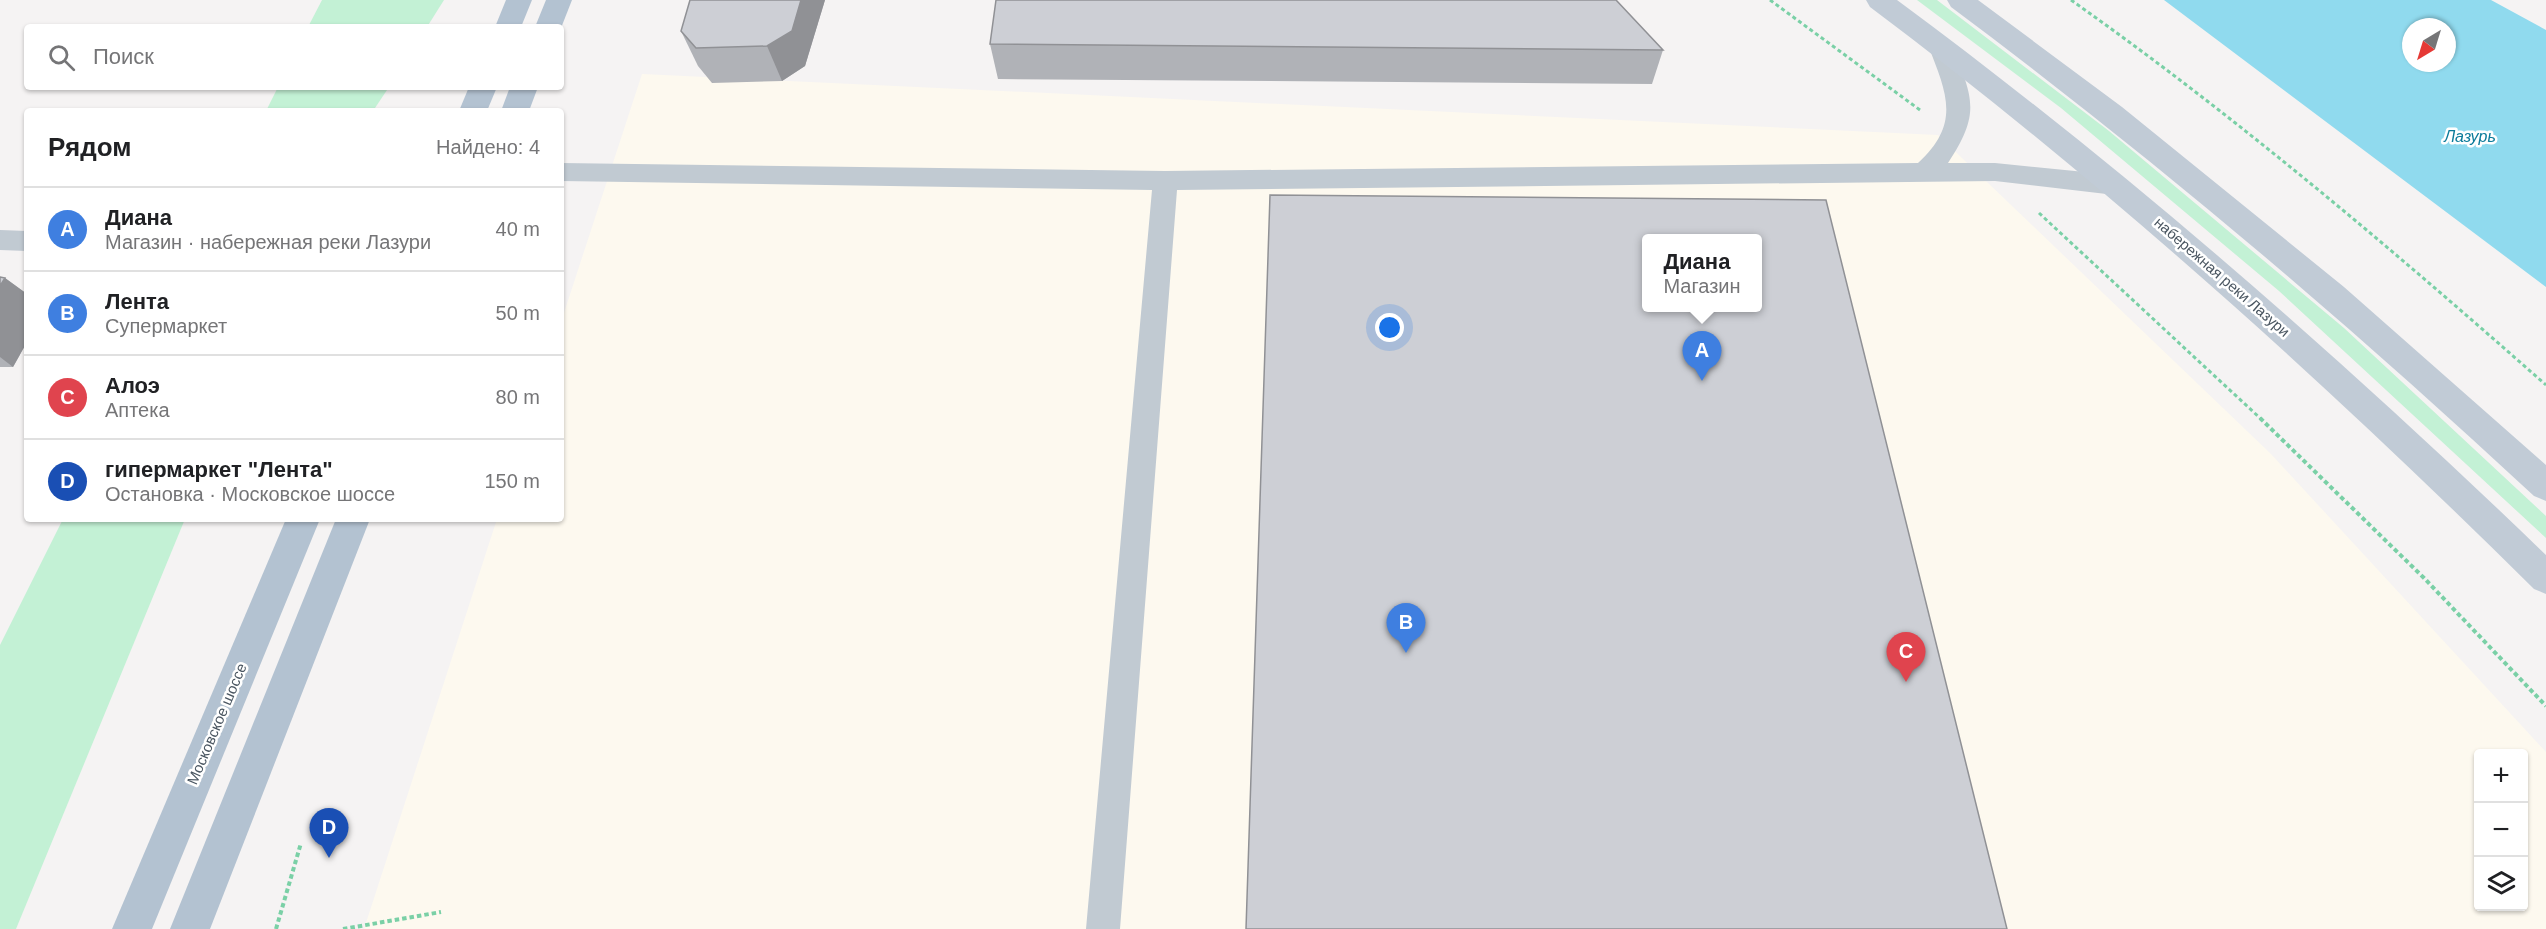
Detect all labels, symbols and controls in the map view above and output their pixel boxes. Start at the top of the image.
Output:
north arrow [2402,18,2456,72]
search box [24,24,564,90]
icon: search [45,41,78,74]
text: Поиск [93,44,154,69]
water label: Лазурь [2443,128,2496,145]
text: Рядом [48,132,131,162]
text: Найдено: 4 [436,136,540,158]
text: Диана [105,205,172,230]
street label: набережная реки Лазури [2151,213,2293,340]
text: A [60,218,75,240]
text: 40 m [496,218,540,240]
text: Магазин · набережная реки Лазури [105,231,431,253]
popup [1642,234,1762,312]
text: Диана [1663,249,1730,274]
text: Магазин [1663,275,1741,297]
text: Лента [105,289,169,314]
text: B [60,302,75,324]
text: 50 m [496,302,540,324]
your location [1375,313,1404,342]
text: Супермаркет [105,315,227,337]
pin: A [1682,332,1722,381]
text: Алоэ [105,373,160,398]
text: C [60,386,75,408]
text: 80 m [496,386,540,408]
text: Аптека [105,399,170,421]
text: гипермаркет "Лента" [105,457,333,482]
text: D [60,470,75,492]
text: 150 m [484,470,540,492]
text: Остановка · Московское шоссе [105,483,395,505]
pin: B [1386,604,1426,653]
pin: C [1886,632,1926,682]
street label: Московское шоссе [183,661,250,787]
map controls [2474,749,2528,911]
button: + [2474,749,2528,803]
button: − [2474,803,2528,857]
pin: D [310,808,348,858]
button: layers [2474,857,2528,911]

